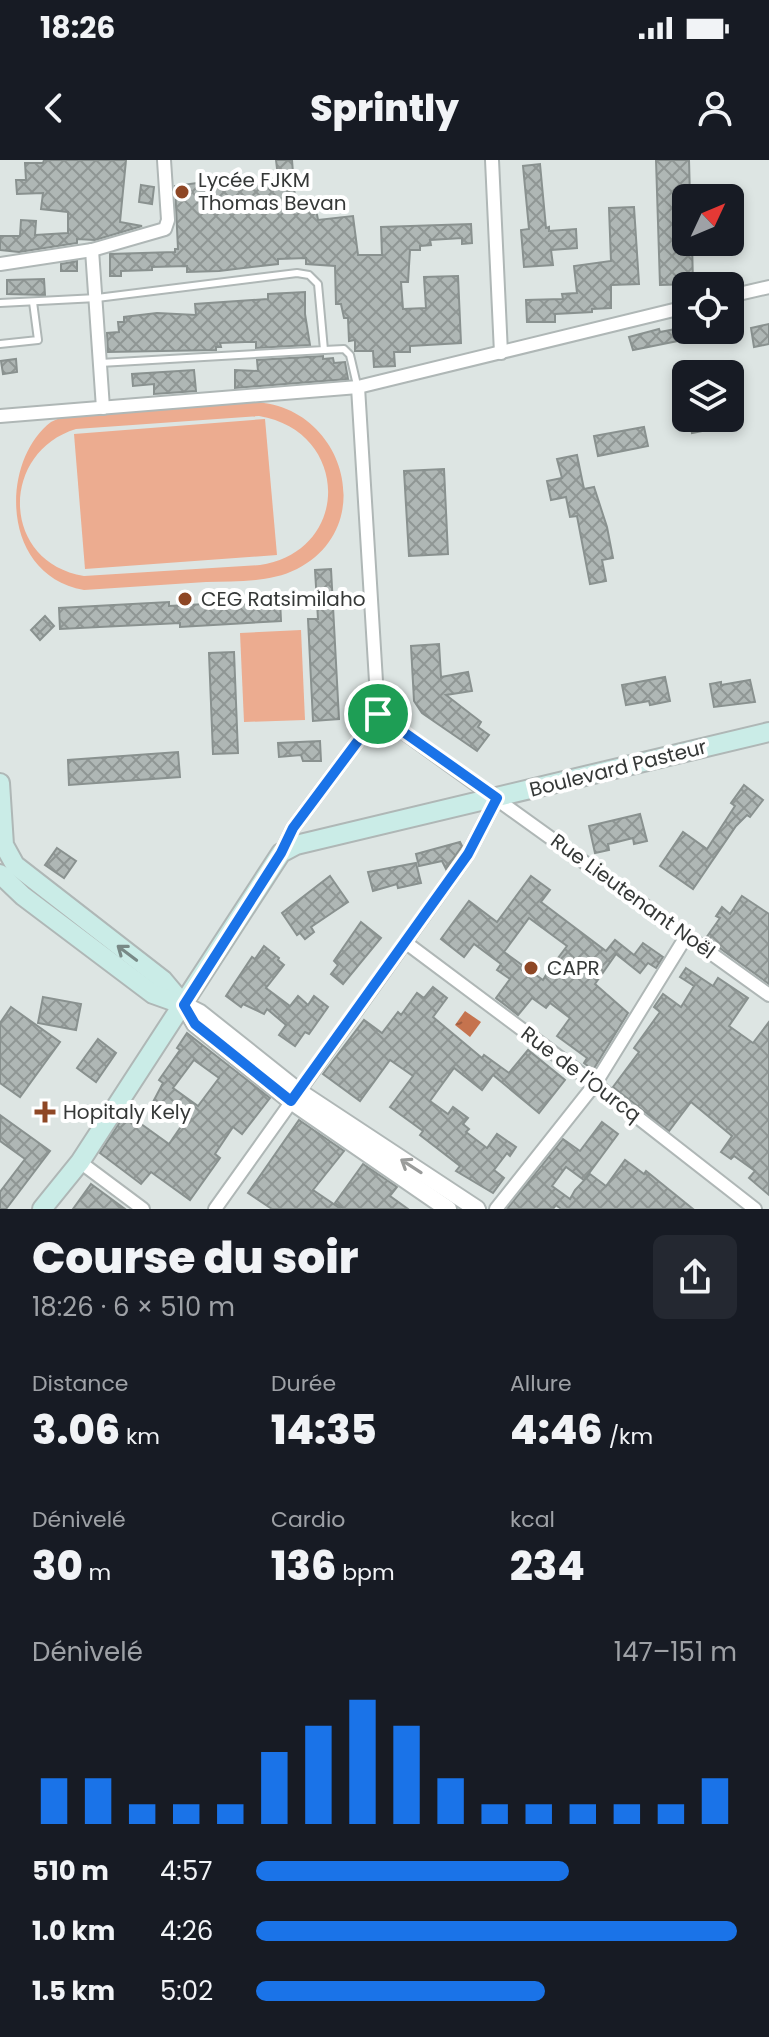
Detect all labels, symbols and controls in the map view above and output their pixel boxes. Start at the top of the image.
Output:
text: 18:26 [40,6,115,49]
text: Sprintly [310,83,459,134]
icon: back [32,86,76,130]
icon: person [693,86,737,130]
place label: Lycée FJKM Thomas Bevan [198,166,347,217]
marker: Lycée FJKM Thomas Bevan [173,183,191,201]
north arrow [672,184,744,256]
map controls [672,184,744,432]
button: locate [672,272,744,344]
button: layers [672,360,744,432]
place label: CEG Ratsimilaho [201,585,365,613]
marker: CEG Ratsimilaho [176,590,194,608]
pin [344,680,412,748]
icon: arrive [356,692,400,736]
street label: Boulevard Pasteur [526,732,710,804]
street label: Rue Lieutenant Noël [545,827,721,965]
one-way arrow [117,944,138,961]
place label: CAPR [547,954,600,982]
marker: CAPR [522,959,540,977]
street label: Rue de l'Ourcq [515,1020,647,1128]
place label: Hopitaly Kely [63,1098,191,1126]
marker: Hopitaly Kely [34,1101,56,1123]
one-way arrow [401,1158,423,1174]
text: Course du soir [32,1227,358,1288]
button: share [653,1235,737,1319]
text: 18:26 · 6 × 510 m [32,1289,235,1325]
text: Distance [32,1368,128,1399]
text: Durée [271,1368,336,1399]
text: Allure [510,1368,572,1399]
text: 3.06 [32,1402,120,1458]
text: 14:35 [271,1402,377,1458]
text: 4:46 [510,1402,603,1458]
text: km [120,1421,160,1452]
text: /km [603,1421,653,1452]
text: Dénivelé [32,1504,126,1535]
text: Cardio [271,1504,345,1535]
text: kcal [510,1504,555,1535]
text: 30 [32,1538,83,1594]
text: 136 [271,1538,336,1594]
text: 234 [510,1538,585,1594]
text: m [83,1557,111,1588]
text: bpm [336,1557,395,1588]
text: Dénivelé [32,1634,143,1670]
text: 147–151 m [614,1634,737,1670]
text: 510 m [32,1853,109,1889]
text: 4:57 [160,1853,212,1889]
text: 1.0 km [32,1913,115,1949]
text: 4:26 [160,1913,213,1949]
text: 1.5 km [32,1973,115,2009]
text: 5:02 [160,1973,213,2009]

